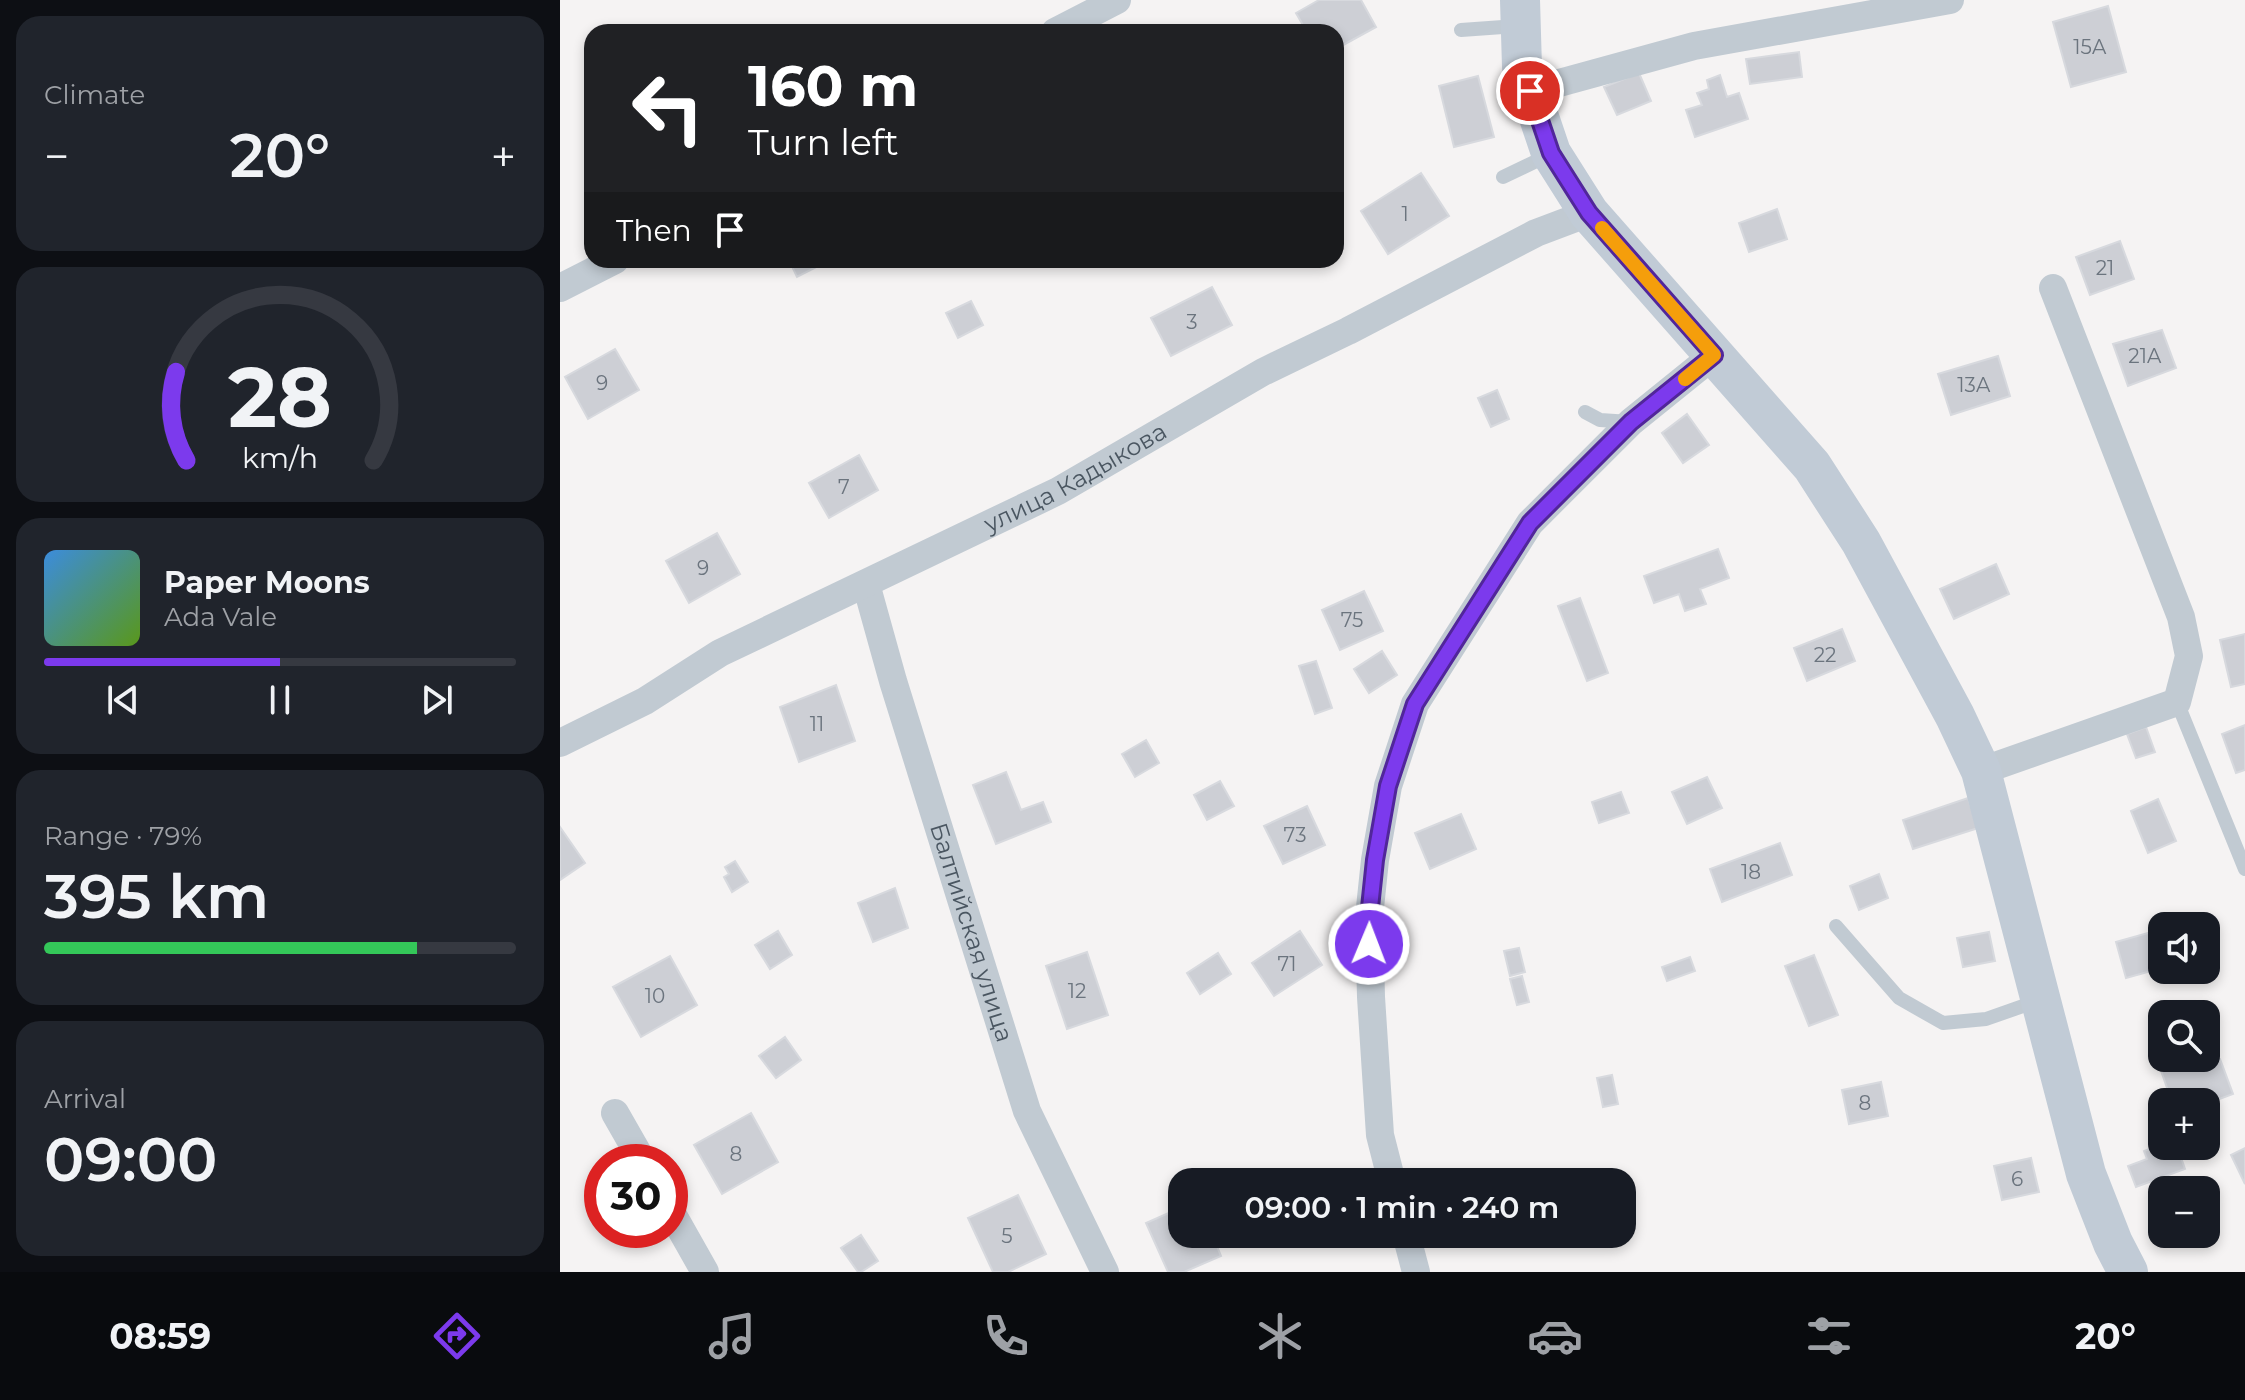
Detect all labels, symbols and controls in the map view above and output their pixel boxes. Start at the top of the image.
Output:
house number: 15А [2073,35,2107,59]
text: 160 m [748,52,918,120]
icon: left [616,56,720,160]
pin [1496,57,1564,125]
icon: arrive [1508,69,1552,113]
text: Climate [44,79,145,111]
text: 20° [230,119,330,192]
text: Turn left [748,120,899,164]
text: − [44,129,69,183]
text: + [491,129,516,183]
house number: 1 [1401,202,1409,226]
icon: arrive [708,208,752,252]
text: Then [616,212,692,249]
house number: 21 [2096,256,2114,280]
house number: 3 [1186,310,1198,334]
house number: 21А [2128,344,2162,368]
text: 28 [228,345,332,447]
house number: 9 [596,371,608,395]
house number: 13А [1957,373,1991,397]
street label: улица Кадыкова [978,416,1172,539]
text: km/h [242,440,318,475]
house number: 7 [838,475,850,499]
house number: 9 [697,556,709,580]
text: Paper Moons [164,564,370,601]
text: Ada Vale [164,601,277,633]
house number: 75 [1341,608,1363,632]
house number: 22 [1814,643,1836,667]
icon: previous [101,678,145,722]
icon: pause [258,678,302,722]
icon: next [415,678,459,722]
house number: 11 [810,712,824,736]
street label: Балтийская улица [924,819,1020,1045]
text: Range · 79% [44,820,202,852]
house number: 73 [1284,823,1306,847]
text: 395 km [44,860,269,933]
house number: 18 [1741,860,1761,884]
position arrow [1327,902,1411,986]
map controls [2148,912,2220,1248]
button: sound [2148,912,2220,984]
house number: 71 [1277,952,1297,976]
house number: 12 [1068,979,1086,1003]
house number: 10 [645,984,665,1008]
button: search [2148,1000,2220,1072]
text: Arrival [44,1083,126,1115]
button: + [2148,1088,2220,1160]
house number: 8 [1859,1091,1871,1115]
text: 09:00 [44,1123,217,1196]
house number: 8 [730,1142,742,1166]
speed limit sign: 30 [584,1144,688,1248]
house number: 6 [2011,1167,2023,1191]
button: − [2148,1176,2220,1248]
text: 09:00 · 1 min · 240 m [1245,1189,1559,1226]
house number: 5 [1001,1224,1013,1248]
icon: directions [429,1308,485,1364]
icon: music [704,1308,760,1364]
icon: phone [978,1308,1034,1364]
icon: climate [1252,1308,1308,1364]
icon: car [1527,1308,1583,1364]
icon: filters [1801,1308,1857,1364]
text: 08:59 [109,1314,211,1358]
text: 20° [2075,1314,2136,1358]

